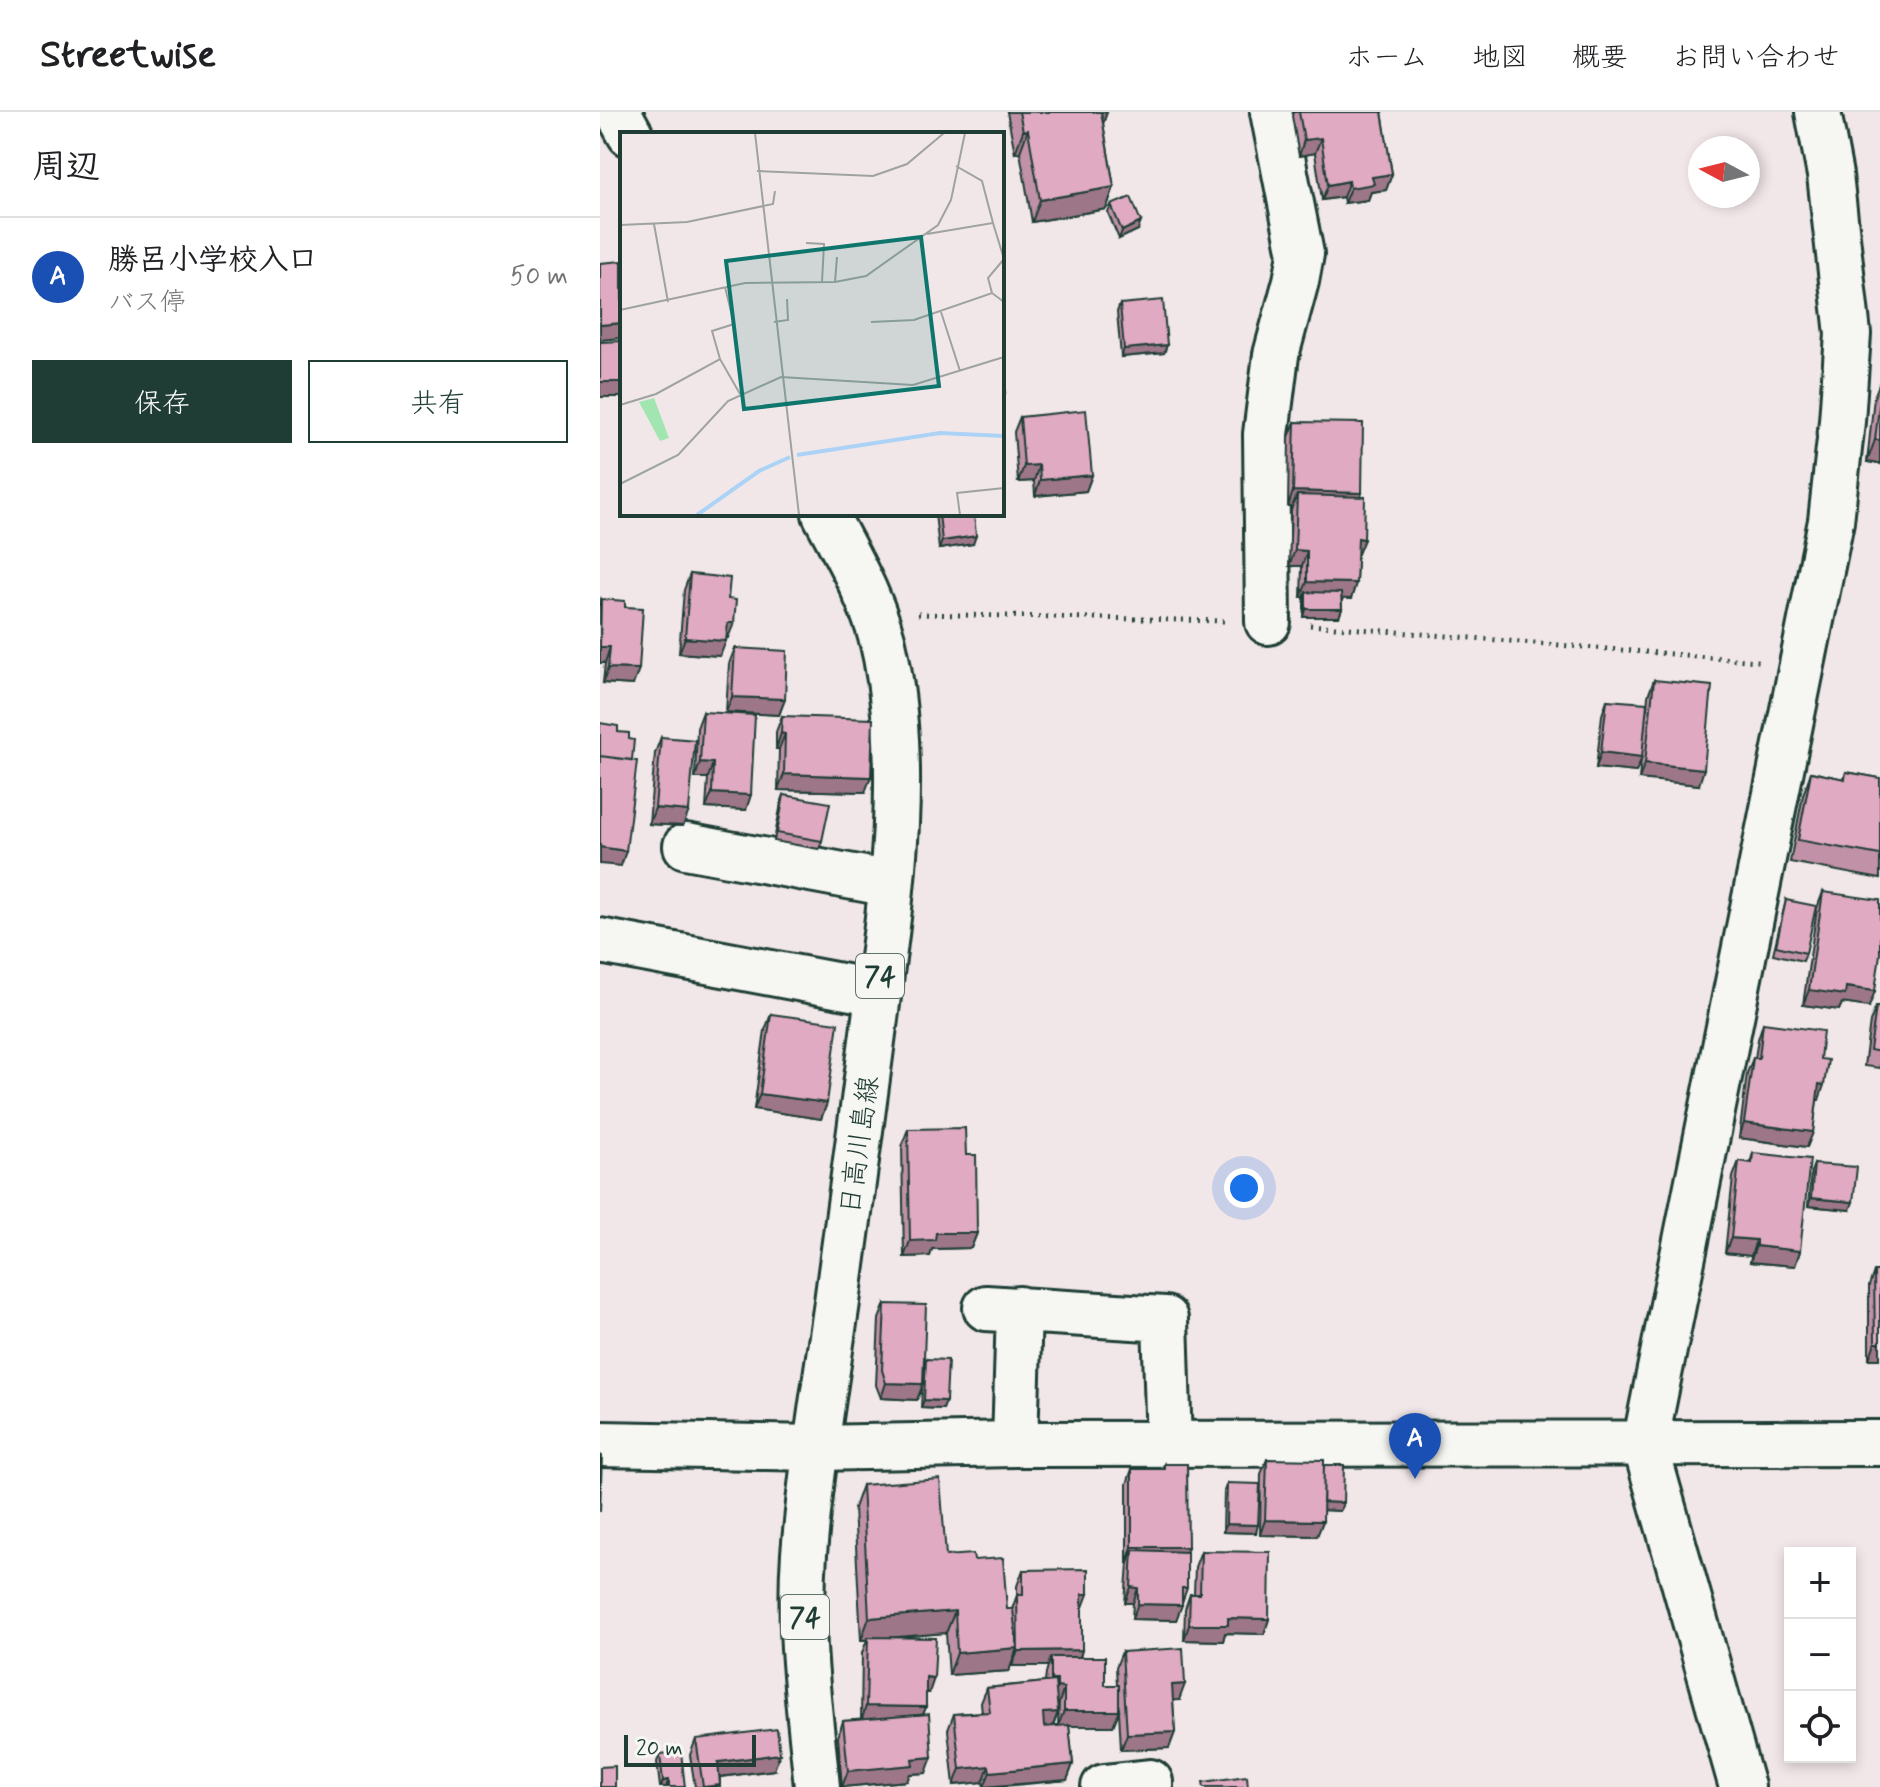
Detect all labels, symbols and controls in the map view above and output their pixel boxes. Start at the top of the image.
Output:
text: Streetwise [40,31,216,80]
text: ホーム [1345,40,1428,77]
text: 地図 [1472,40,1528,77]
text: 概要 [1572,40,1628,77]
text: お問い合わせ [1672,40,1840,77]
inset map [620,132,1004,516]
north arrow [1688,136,1760,208]
text: 周辺 [32,145,100,190]
text: 勝呂小学校入口 [108,241,318,280]
text: A [49,260,67,294]
text: 50 m [510,260,568,294]
text: バス停 [108,286,186,320]
button: 保存 [32,360,292,443]
button: 共有 [308,360,568,443]
road number: 74 [856,954,904,998]
street label: 日高川島線 [832,1073,889,1217]
your location [1224,1168,1264,1208]
pin: A [1389,1413,1441,1479]
map controls [1784,1547,1856,1763]
button: + [1784,1547,1856,1619]
road number: 74 [781,1595,829,1639]
button: − [1784,1619,1856,1691]
button: locate [1784,1691,1856,1763]
scale bar [624,1731,756,1767]
text: 20 m [636,1735,683,1763]

